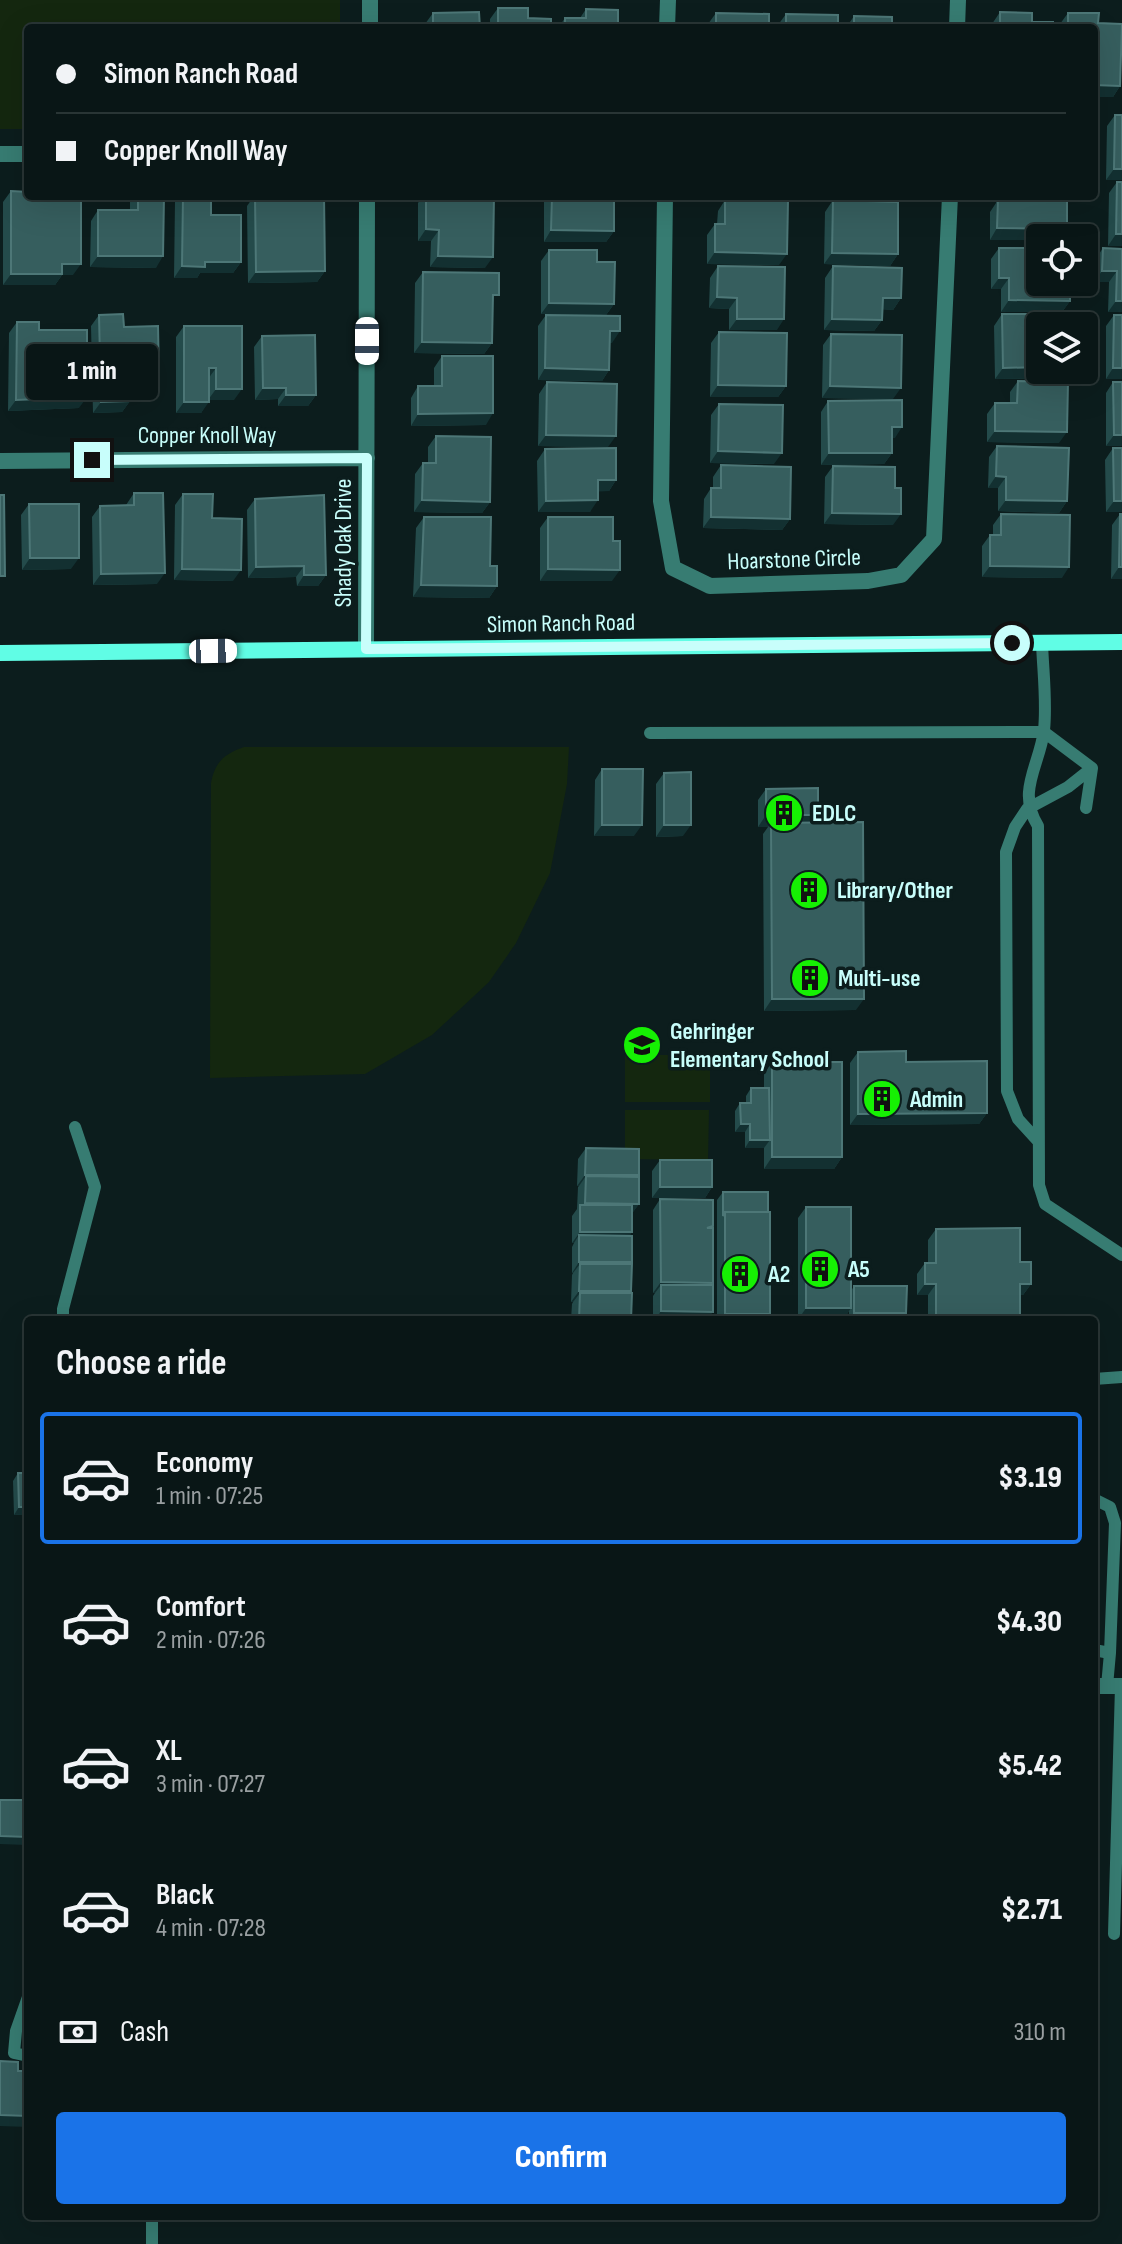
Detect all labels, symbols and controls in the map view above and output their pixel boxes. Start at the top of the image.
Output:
text: Simon Ranch Road [104,56,298,92]
text: Copper Knoll Way [104,133,287,169]
map controls [1026,224,1098,384]
button: locate [1026,224,1098,296]
button: layers [1026,312,1098,384]
car [355,317,379,365]
callout: 1 min [26,344,158,400]
text: 1 min [67,356,117,387]
street label: Copper Knoll Way [138,421,276,450]
route end [74,442,110,478]
street label: Shady Oak Drive [329,479,358,607]
street label: Hoarstone Circle [727,543,861,576]
street label: Simon Ranch Road [487,608,635,639]
route start [994,625,1030,661]
car [189,639,237,663]
building icon: EDLC [763,792,805,834]
place label: EDLC [812,799,856,828]
building icon: Library/Other [788,869,830,911]
place label: Library/Other [837,876,953,905]
building icon: Multi-use [789,957,831,999]
place label: Multi-use [838,964,920,993]
place label: Gehringer Elementary School [670,1017,829,1074]
school or university icon: Gehringer Elementary School [621,1024,663,1066]
building icon: Admin [861,1078,903,1120]
place label: Admin [909,1085,963,1114]
building icon: A5 [799,1248,841,1290]
building icon: A2 [719,1253,761,1295]
place label: A5 [847,1255,870,1284]
place label: A2 [767,1260,790,1289]
text: Choose a ride [56,1342,227,1385]
icon: car [60,1442,132,1514]
text: Economy [156,1445,253,1481]
text: $3.19 [998,1460,1062,1496]
text: 1 min · 07:25 [156,1481,263,1512]
icon: car [60,1586,132,1658]
text: Comfort [156,1589,246,1625]
text: $4.30 [996,1604,1062,1640]
text: 2 min · 07:26 [156,1625,266,1656]
icon: car [60,1730,132,1802]
text: XL [156,1733,182,1769]
text: $5.42 [997,1748,1062,1784]
text: 3 min · 07:27 [156,1769,265,1800]
icon: car [60,1874,132,1946]
text: Black [156,1877,214,1913]
text: $2.71 [1001,1892,1062,1928]
text: 4 min · 07:28 [156,1913,266,1944]
icon: cash [56,2010,100,2054]
text: Cash [120,2014,169,2050]
text: 310 m [1014,2017,1066,2048]
button: Confirm [56,2112,1066,2204]

